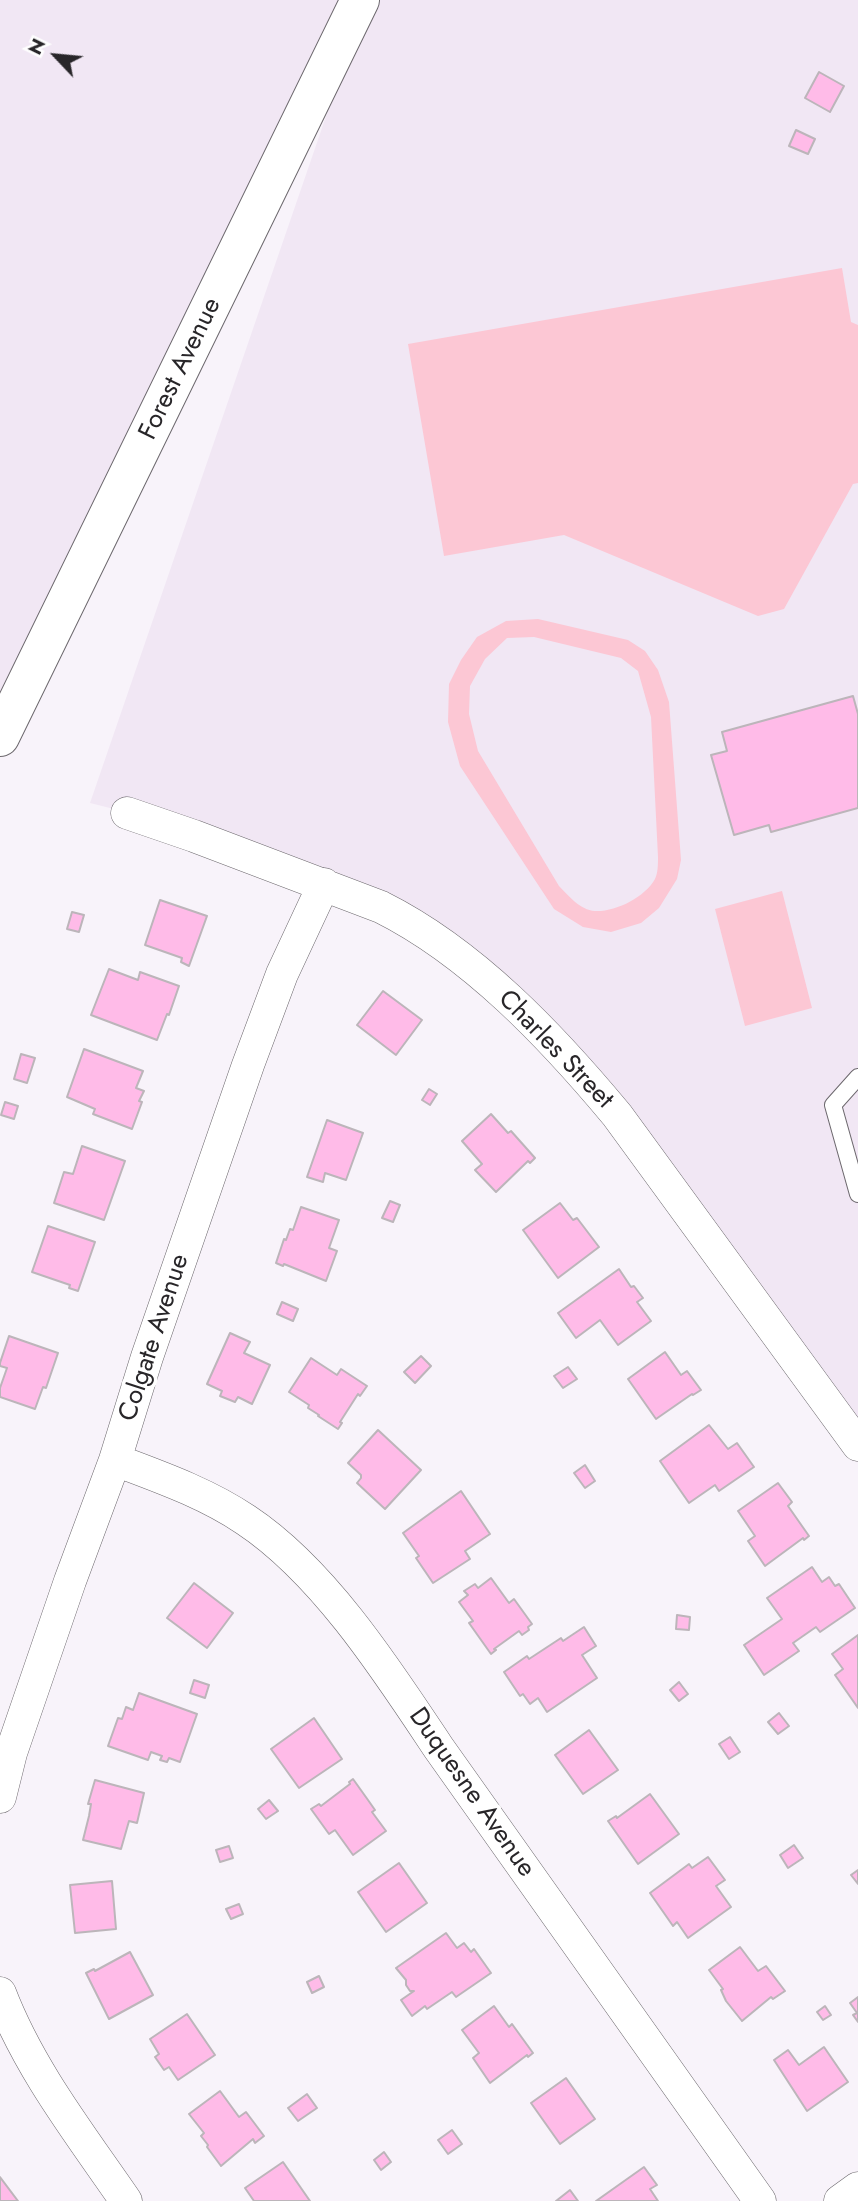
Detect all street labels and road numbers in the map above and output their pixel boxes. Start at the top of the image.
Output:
street label: Forest Avenue [133,293,229,445]
street label: Charles Street [491,984,619,1116]
street label: Colgate Avenue [113,1251,197,1425]
street label: Duquesne Avenue [401,1702,541,1884]

